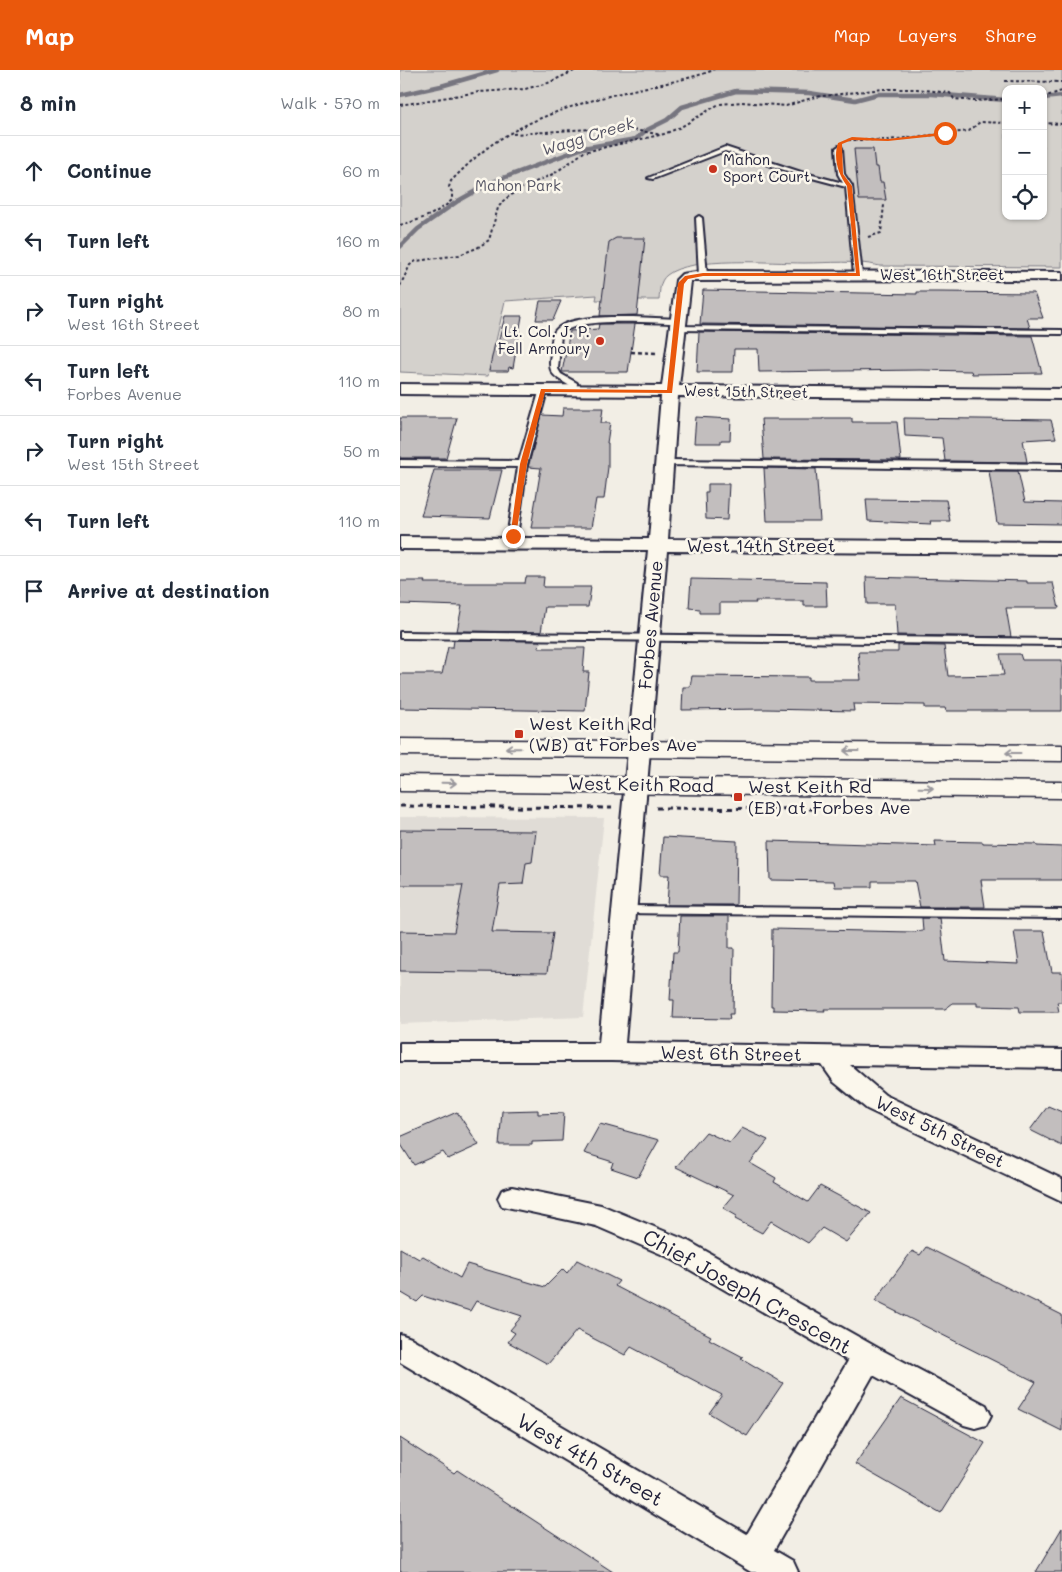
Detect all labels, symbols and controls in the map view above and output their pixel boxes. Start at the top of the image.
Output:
text: Map [25,20,74,51]
text: Map [834,23,870,47]
text: Layers [898,23,957,47]
text: Share [985,23,1037,47]
map controls [1002,85,1047,220]
button: + [1002,85,1047,130]
text: 8 min [20,89,76,116]
text: Walk · 570 m [280,92,380,113]
water label: Wagg Creek [539,111,637,160]
route start [934,122,957,145]
button: − [1002,130,1047,175]
place label: Mahon Sport Court [723,149,810,186]
icon: ahead [20,157,48,185]
text: Continue [67,158,152,183]
text: 60 m [343,160,380,181]
marker: Mahon Sport Court [707,163,719,175]
park label: Mahon Park [475,175,561,195]
button: locate [1002,175,1047,220]
icon: left [20,227,48,255]
text: Turn left [67,228,150,253]
text: 160 m [335,230,380,251]
street label: West 16th Street [880,264,1004,284]
text: Turn right [67,288,164,313]
icon: right [20,297,48,325]
text: 80 m [343,300,380,321]
text: West 16th Street [67,313,200,334]
place label: Lt. Col. J. P. Fell Armoury [498,321,590,358]
marker: Lt. Col. J. P. Fell Armoury [594,335,606,347]
text: Turn left [67,358,150,383]
icon: left [20,367,48,395]
text: 110 m [338,370,380,391]
street label: West 15th Street [684,380,808,402]
text: Forbes Avenue [67,383,182,404]
text: Turn right [67,428,164,453]
icon: right [20,437,48,465]
text: 50 m [343,440,380,461]
text: West 15th Street [67,453,199,474]
icon: left [20,507,48,535]
text: Turn left [67,508,150,533]
text: 110 m [338,510,380,531]
route end [502,525,525,548]
street label: West 14th Street [686,533,836,557]
street label: Forbes Avenue [632,560,668,690]
icon: arrive [20,577,48,605]
text: Arrive at destination [67,578,270,603]
place label: West Keith Rd (WB) at Forbes Ave [529,711,697,756]
marker: West Keith Rd (WB) at Forbes Ave [513,728,525,740]
one-way arrow [506,743,522,753]
one-way arrow [843,746,860,756]
one-way arrow [1006,748,1022,757]
street label: West Keith Road [568,771,714,797]
place label: West Keith Rd (EB) at Forbes Ave [748,774,911,819]
one-way arrow [440,778,456,788]
one-way arrow [918,783,934,793]
marker: West Keith Rd (EB) at Forbes Ave [732,791,744,803]
street label: West 6th Street [660,1040,802,1066]
street label: West 5th Street [872,1089,1009,1173]
street label: Chief Joseph Crescent [638,1222,857,1359]
street label: West 4th Street [513,1406,669,1512]

